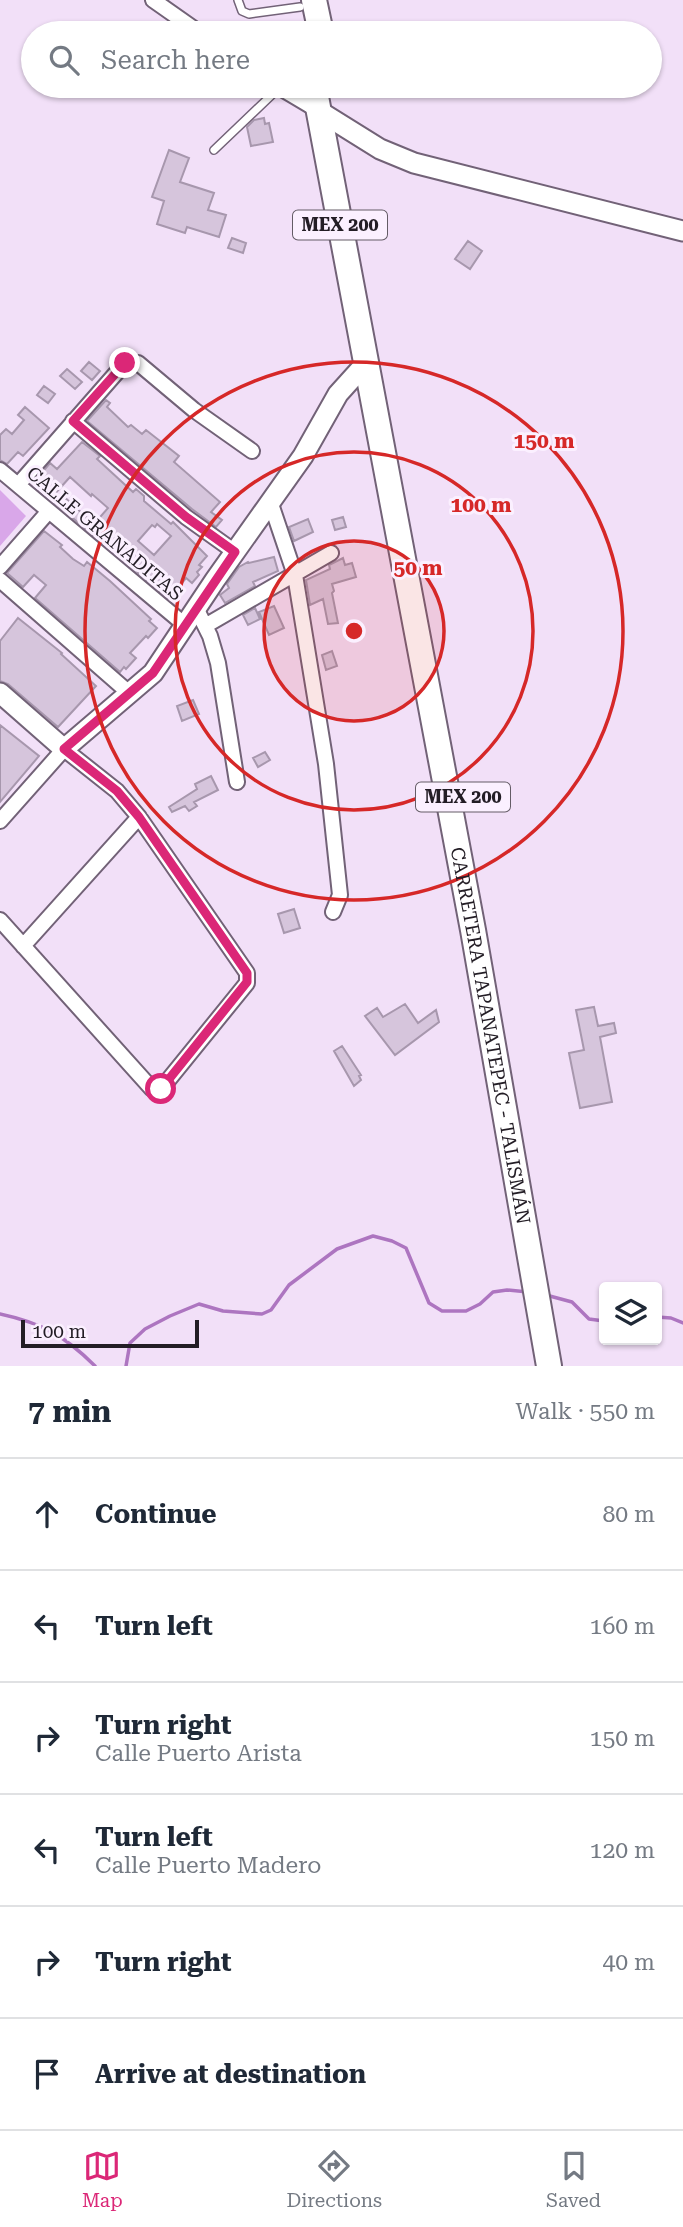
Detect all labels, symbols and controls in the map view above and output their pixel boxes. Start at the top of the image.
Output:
search box [21,21,662,98]
icon: search [45,41,83,79]
text: Search here [101,45,250,75]
road number: MEX 200 [293,210,387,240]
route end [109,347,140,378]
text: 150 m [514,429,574,453]
street label: CALLE GRANADITAS [22,461,187,605]
text: 100 m [451,493,511,517]
text: 50 m [393,556,443,580]
centre of rings [342,619,366,643]
road number: MEX 200 [416,782,510,812]
street label: CARRETERA TAPANATEPEC - TALISMÁN [446,845,535,1226]
route start [145,1073,176,1104]
map controls [599,1282,662,1345]
button: layers [599,1282,662,1345]
scale bar [21,1317,200,1349]
text: 100 m [32,1320,86,1343]
text: 7 min [28,1394,111,1429]
text: Walk · 550 m [516,1398,655,1425]
icon: ahead [28,1495,66,1533]
text: Continue [95,1499,217,1529]
text: 80 m [602,1501,655,1528]
icon: left [28,1607,66,1645]
text: Turn left [95,1611,213,1641]
text: 160 m [590,1613,655,1640]
text: Turn right [95,1710,231,1740]
icon: right [28,1719,66,1757]
text: 150 m [590,1725,655,1752]
text: Calle Puerto Arista [95,1740,302,1767]
text: Turn left [95,1822,213,1852]
icon: left [28,1831,66,1869]
text: 120 m [590,1837,655,1864]
text: Calle Puerto Madero [95,1852,321,1879]
icon: right [28,1943,66,1981]
text: Turn right [95,1947,231,1977]
text: 40 m [602,1949,655,1976]
icon: arrive [28,2055,66,2093]
text: Arrive at destination [95,2059,366,2089]
tab: Map [82,2147,123,2212]
tab: Directions [286,2147,382,2212]
tab: Saved [546,2147,601,2212]

